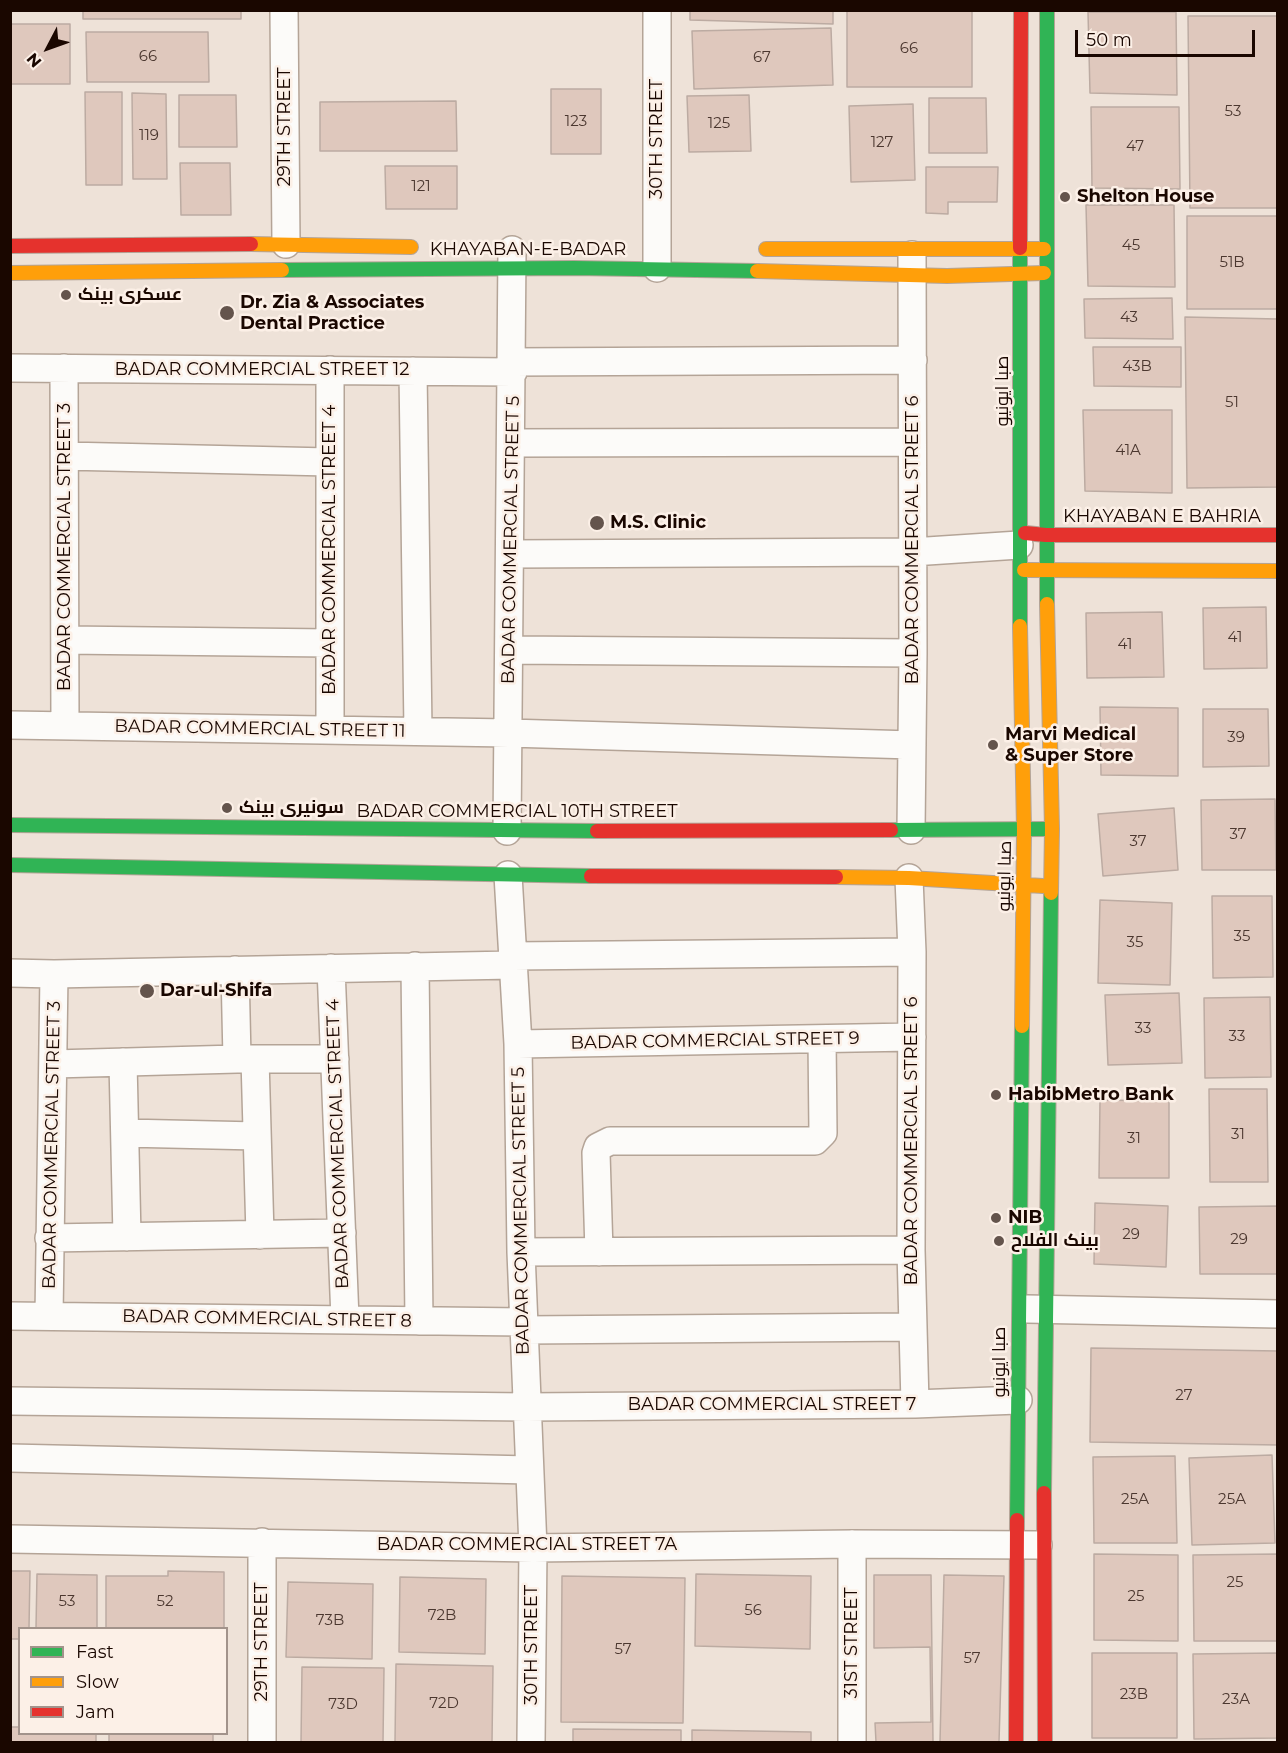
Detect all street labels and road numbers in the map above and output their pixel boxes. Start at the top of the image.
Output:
street label: 29TH STREET [274,67,296,187]
street label: 30TH STREET [646,79,668,199]
street label: KHAYABAN-E-BADAR [430,239,626,261]
street label: صبا ایونیو [992,356,1014,426]
street label: BADAR COMMERCIAL STREET 12 [115,359,409,381]
street label: BADAR COMMERCIAL STREET 6 [902,395,924,685]
street label: BADAR COMMERCIAL STREET 5 [498,396,524,684]
street label: BADAR COMMERCIAL STREET 3 [54,403,76,691]
street label: BADAR COMMERCIAL STREET 4 [319,405,341,695]
street label: KHAYABAN E BAHRIA [1063,506,1261,528]
street label: BADAR COMMERCIAL STREET 11 [114,716,406,742]
street label: BADAR COMMERCIAL 10TH STREET [356,801,678,823]
street label: صبا ایونیو [994,841,1016,911]
street label: BADAR COMMERCIAL STREET 6 [901,996,923,1286]
street label: BADAR COMMERCIAL STREET 4 [322,999,354,1289]
street label: BADAR COMMERCIAL STREET 3 [39,1001,65,1289]
street label: BADAR COMMERCIAL STREET 9 [570,1028,860,1054]
street label: BADAR COMMERCIAL STREET 5 [508,1067,534,1355]
street label: BADAR COMMERCIAL STREET 8 [122,1306,412,1332]
street label: صبا ایونیو [989,1327,1011,1397]
street label: BADAR COMMERCIAL STREET 7 [628,1394,916,1416]
street label: BADAR COMMERCIAL STREET 7A [377,1534,677,1556]
street label: 29TH STREET [251,1582,273,1702]
street label: 30TH STREET [521,1585,543,1705]
street label: 31ST STREET [841,1587,863,1699]

